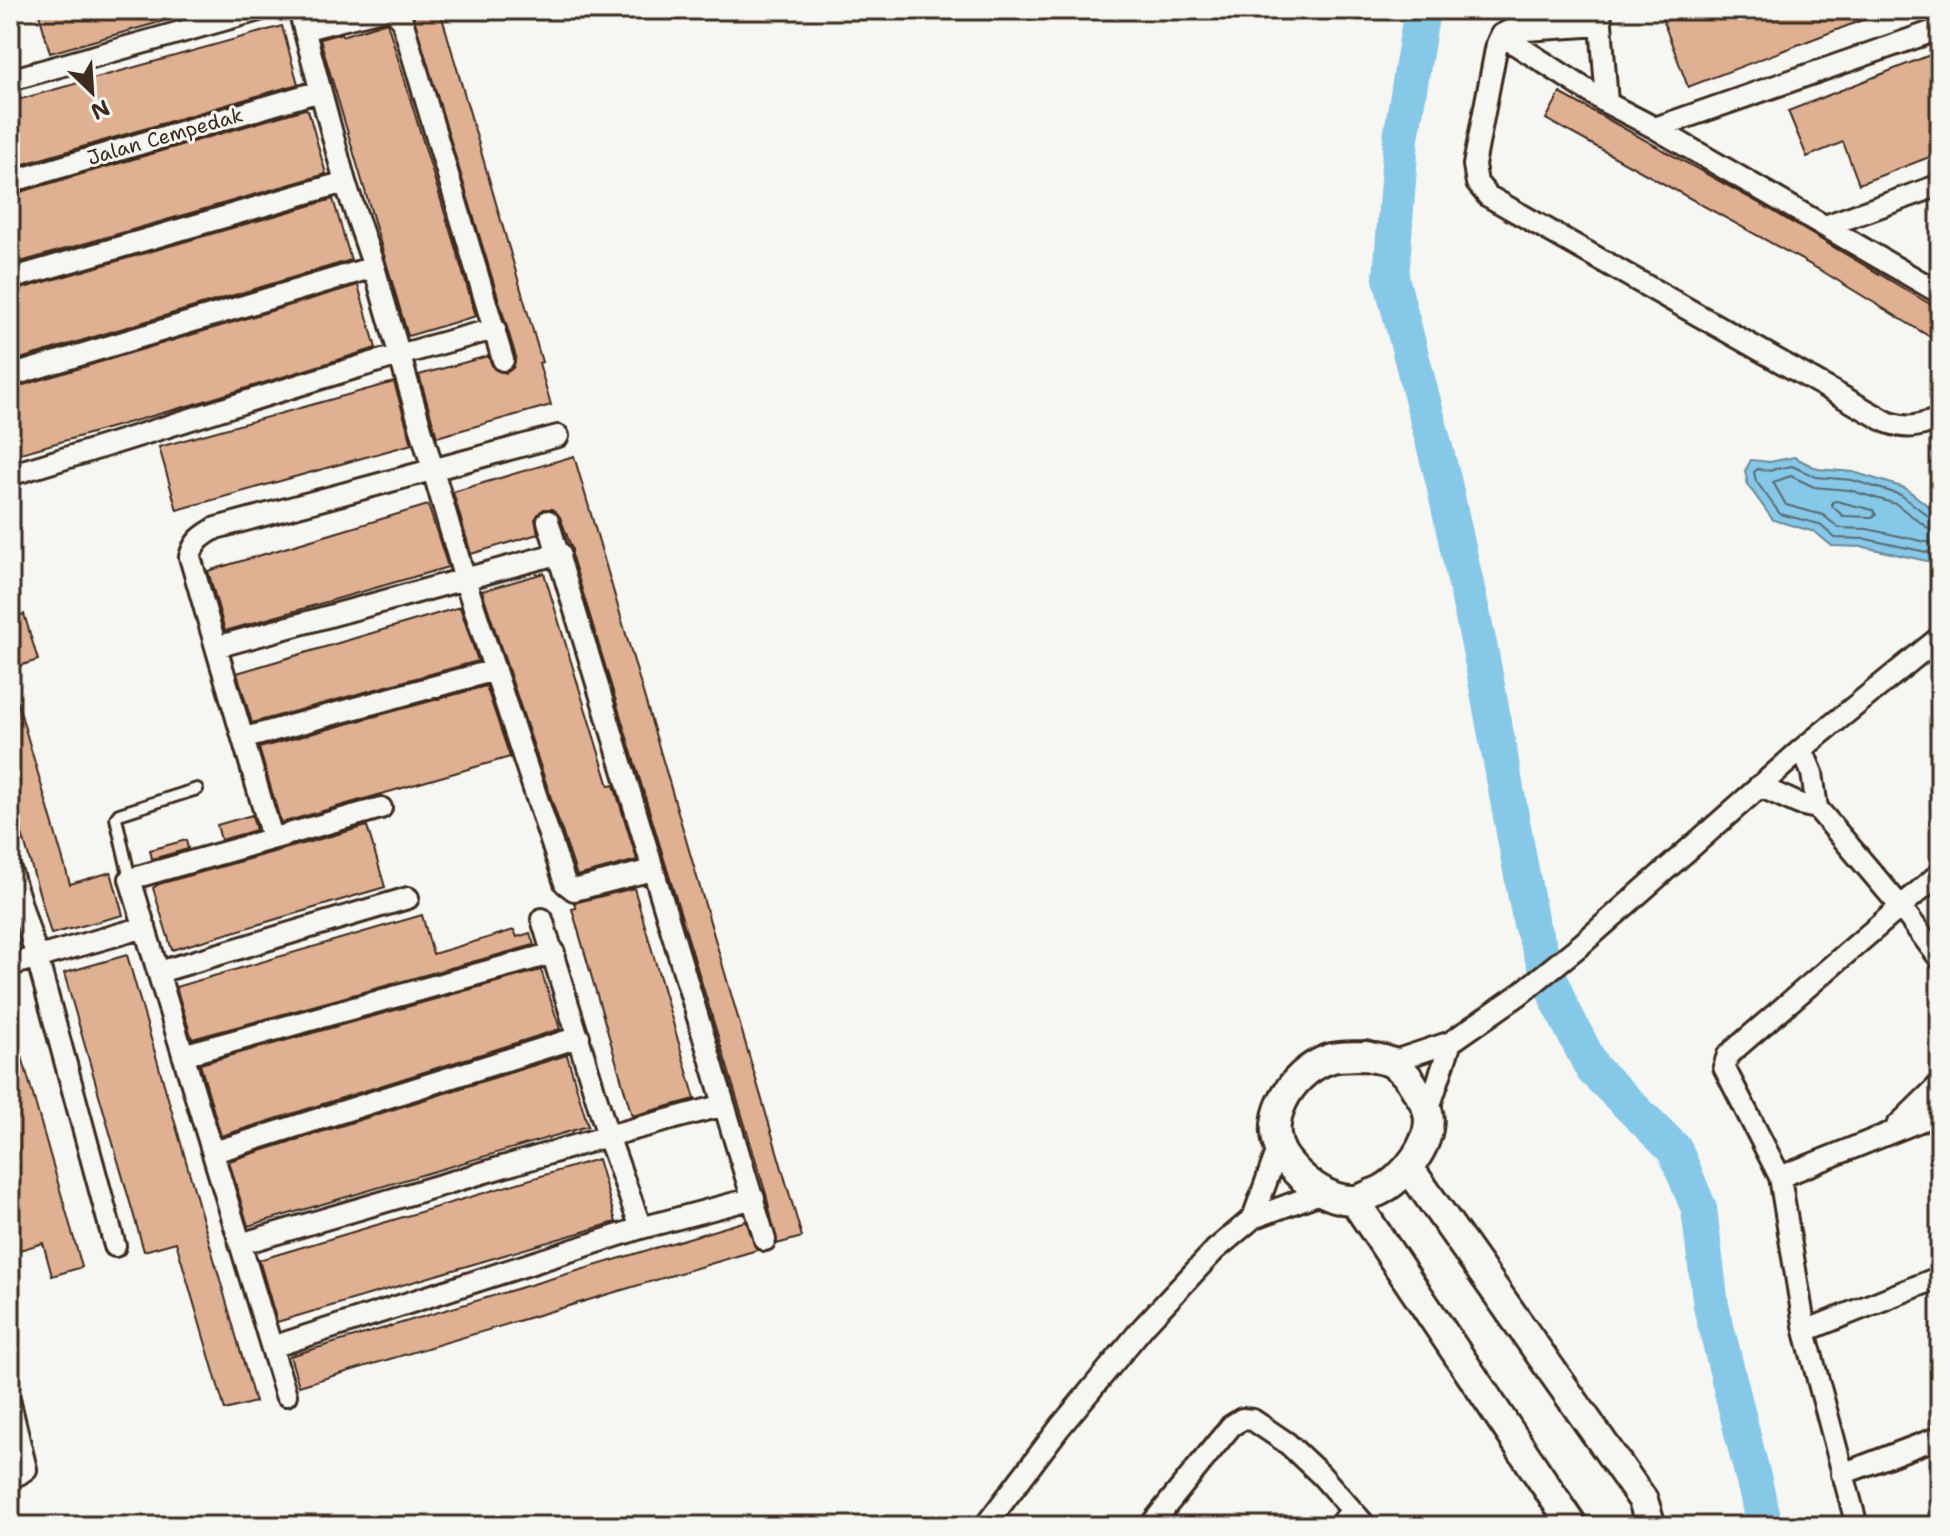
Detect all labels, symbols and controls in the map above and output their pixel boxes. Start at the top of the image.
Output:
north arrow [52,52,132,132]
text: N [86,93,114,126]
street label: Jalan Cempedak [84,101,246,171]

